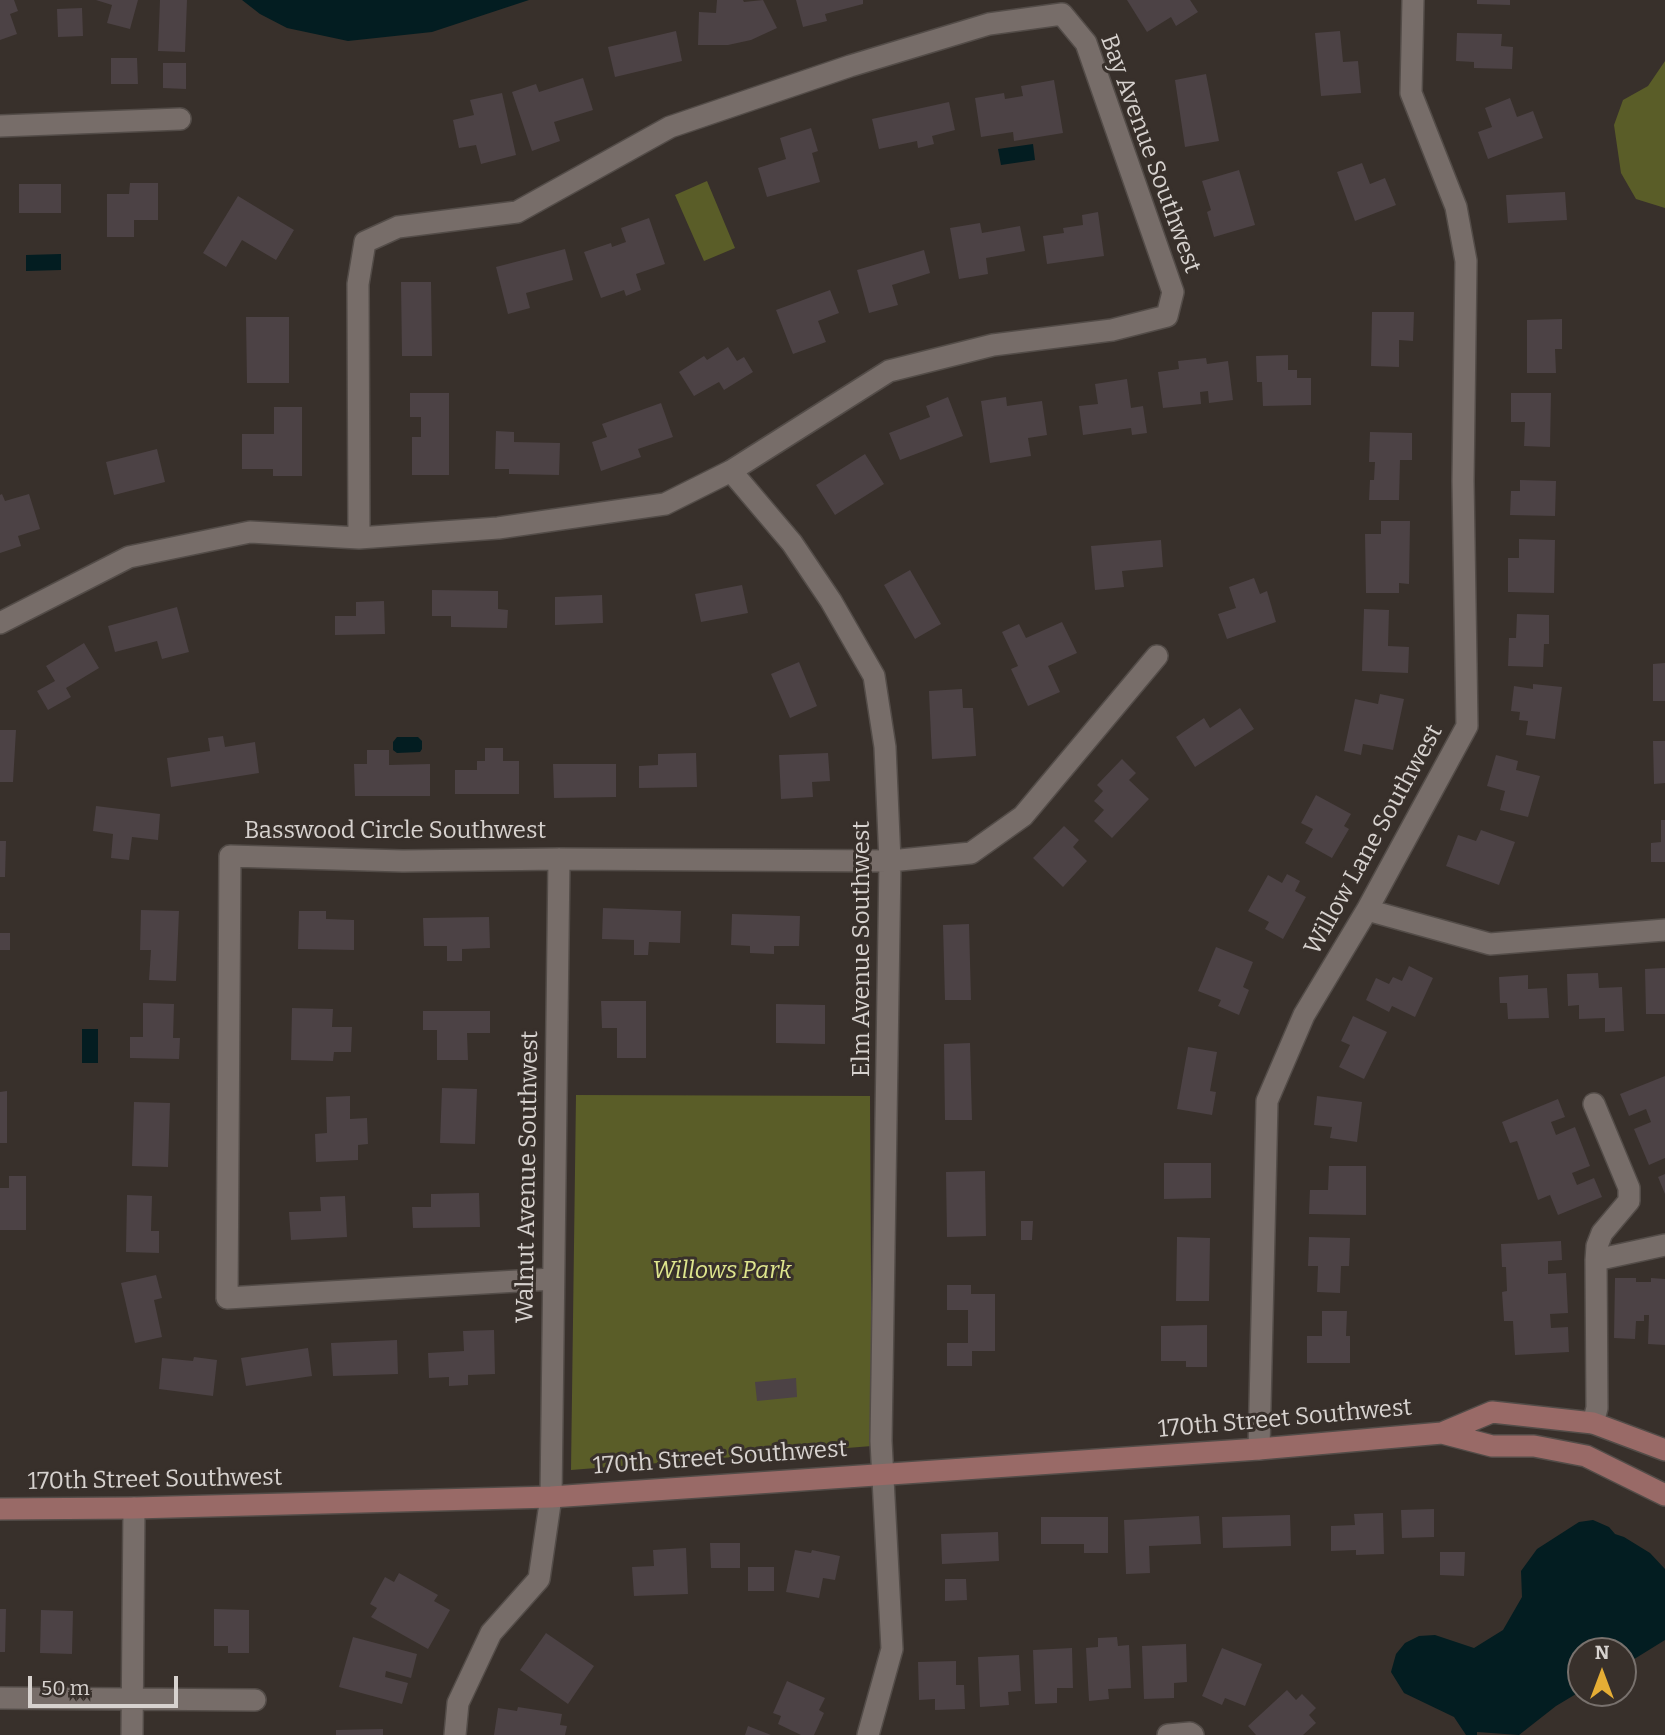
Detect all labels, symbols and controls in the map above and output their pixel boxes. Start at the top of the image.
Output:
street label: Bay Avenue Southwest [1093,31,1207,277]
street label: Willow Lane Southwest [1299,720,1449,960]
street label: Basswood Circle Southwest [244,817,546,845]
street label: Elm Avenue Southwest [848,821,876,1077]
street label: Walnut Avenue Southwest [511,1030,545,1324]
park label: Willows Park [652,1257,792,1285]
street label: 170th Street Southwest [1157,1394,1413,1444]
street label: 170th Street Southwest [592,1435,848,1481]
street label: 170th Street Southwest [27,1463,283,1497]
north arrow [1567,1637,1637,1707]
text: N [1595,1641,1609,1664]
scale bar [32,1662,182,1706]
text: 50 m [41,1675,90,1701]

